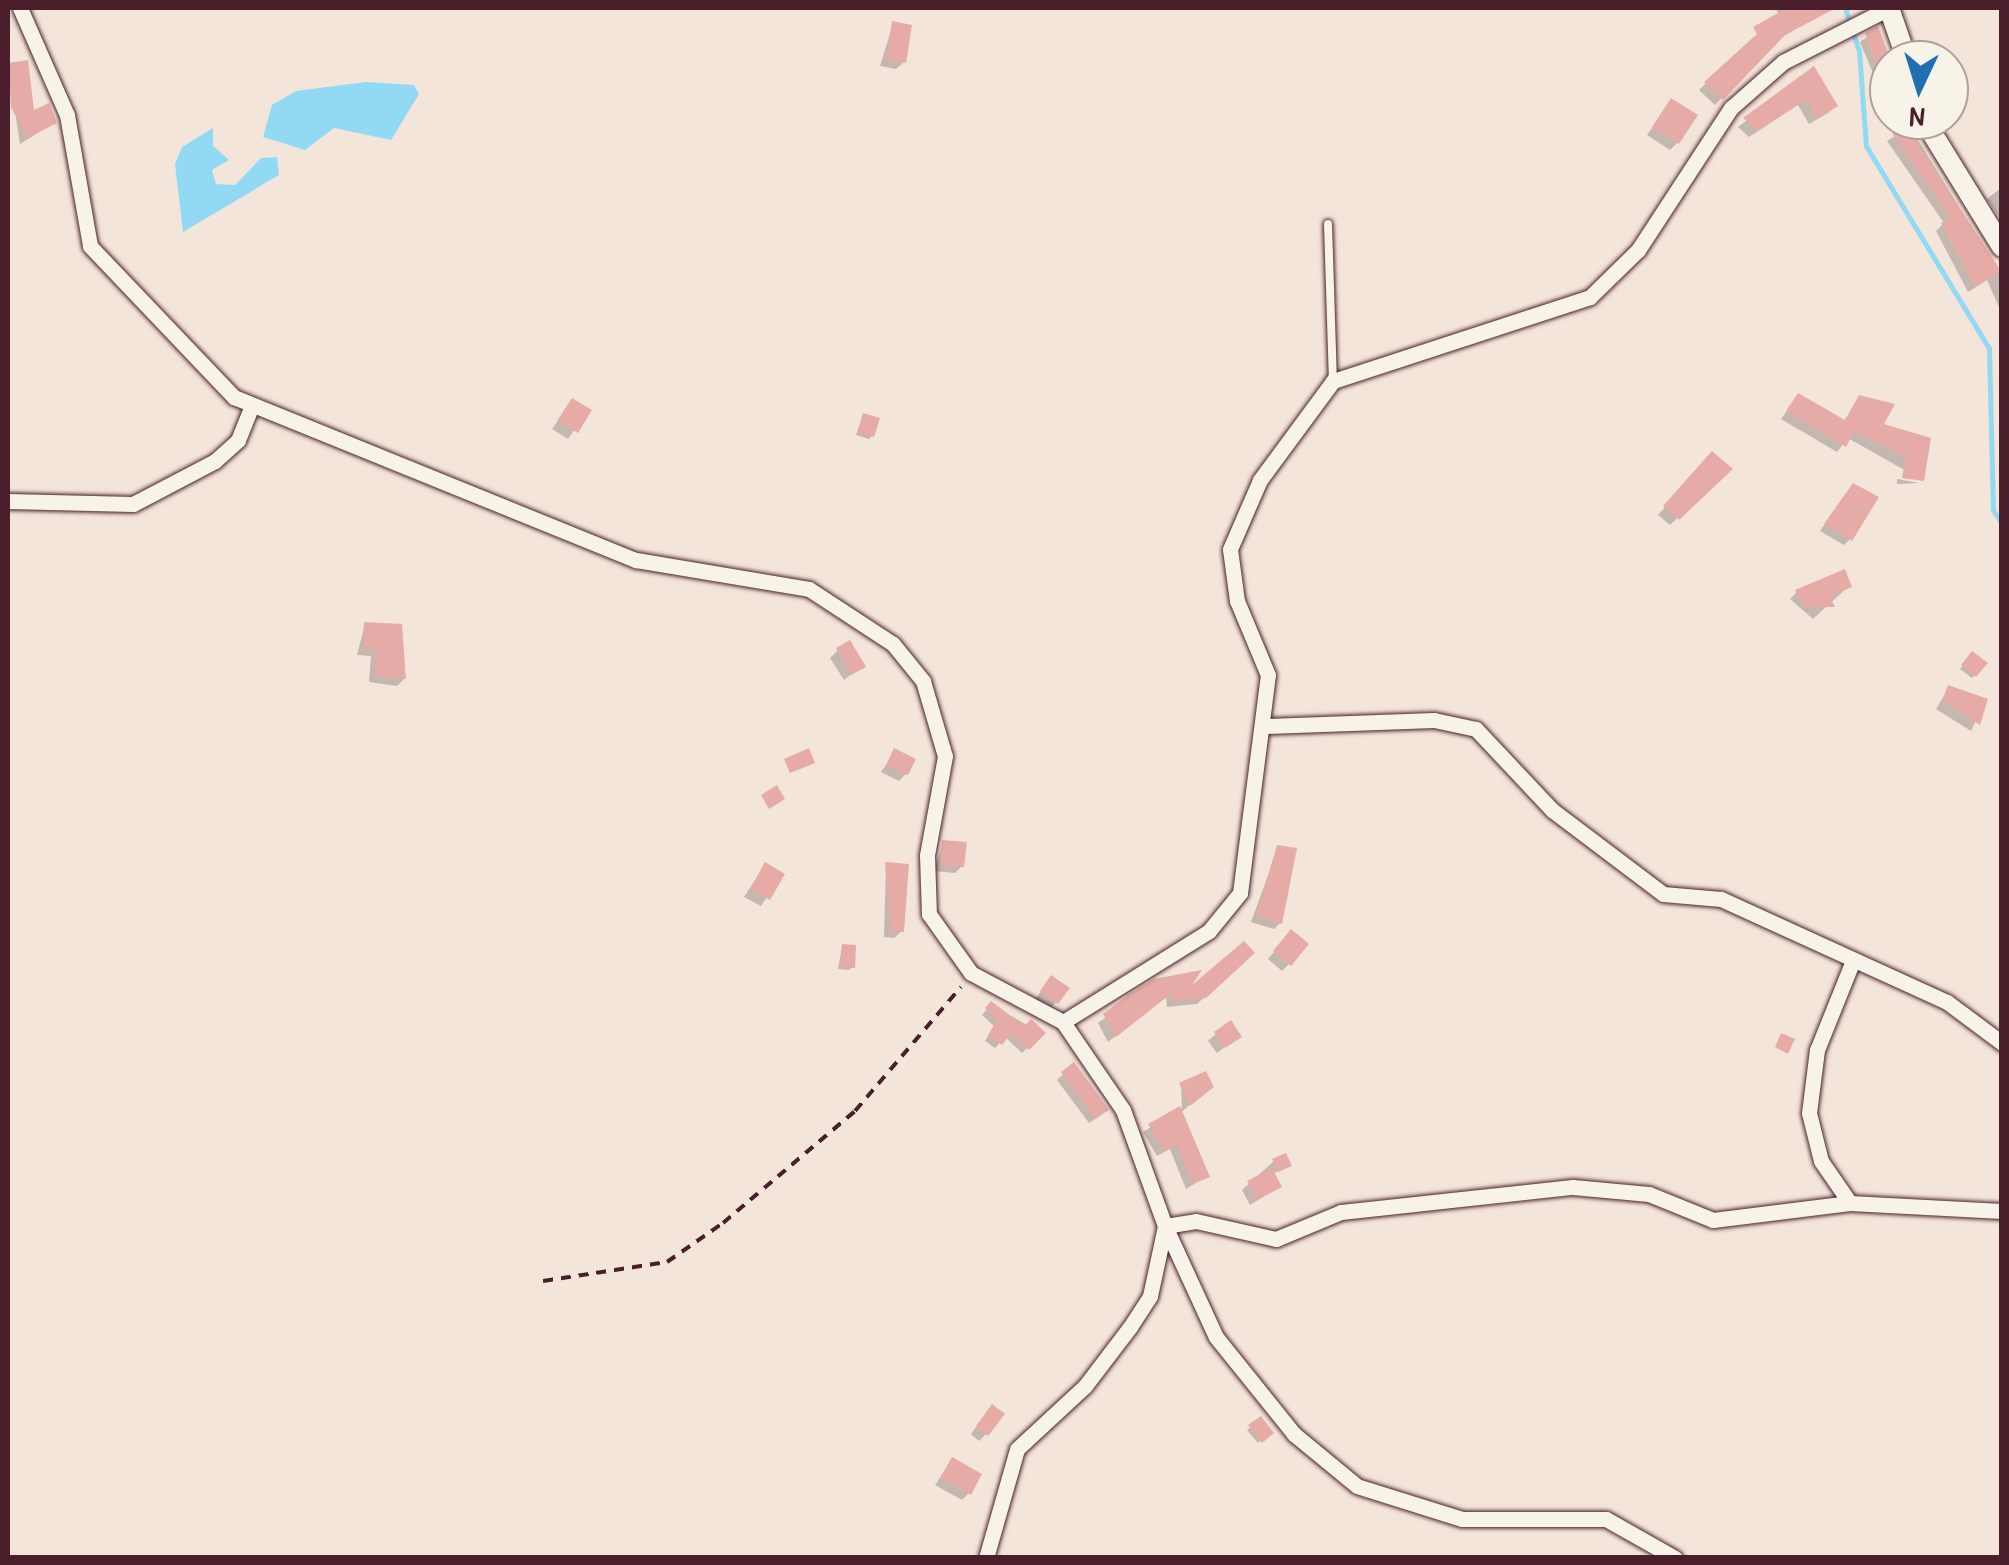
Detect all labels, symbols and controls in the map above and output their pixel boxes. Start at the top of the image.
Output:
north arrow [1869,40,1969,140]
text: N [1908,98,1926,137]

